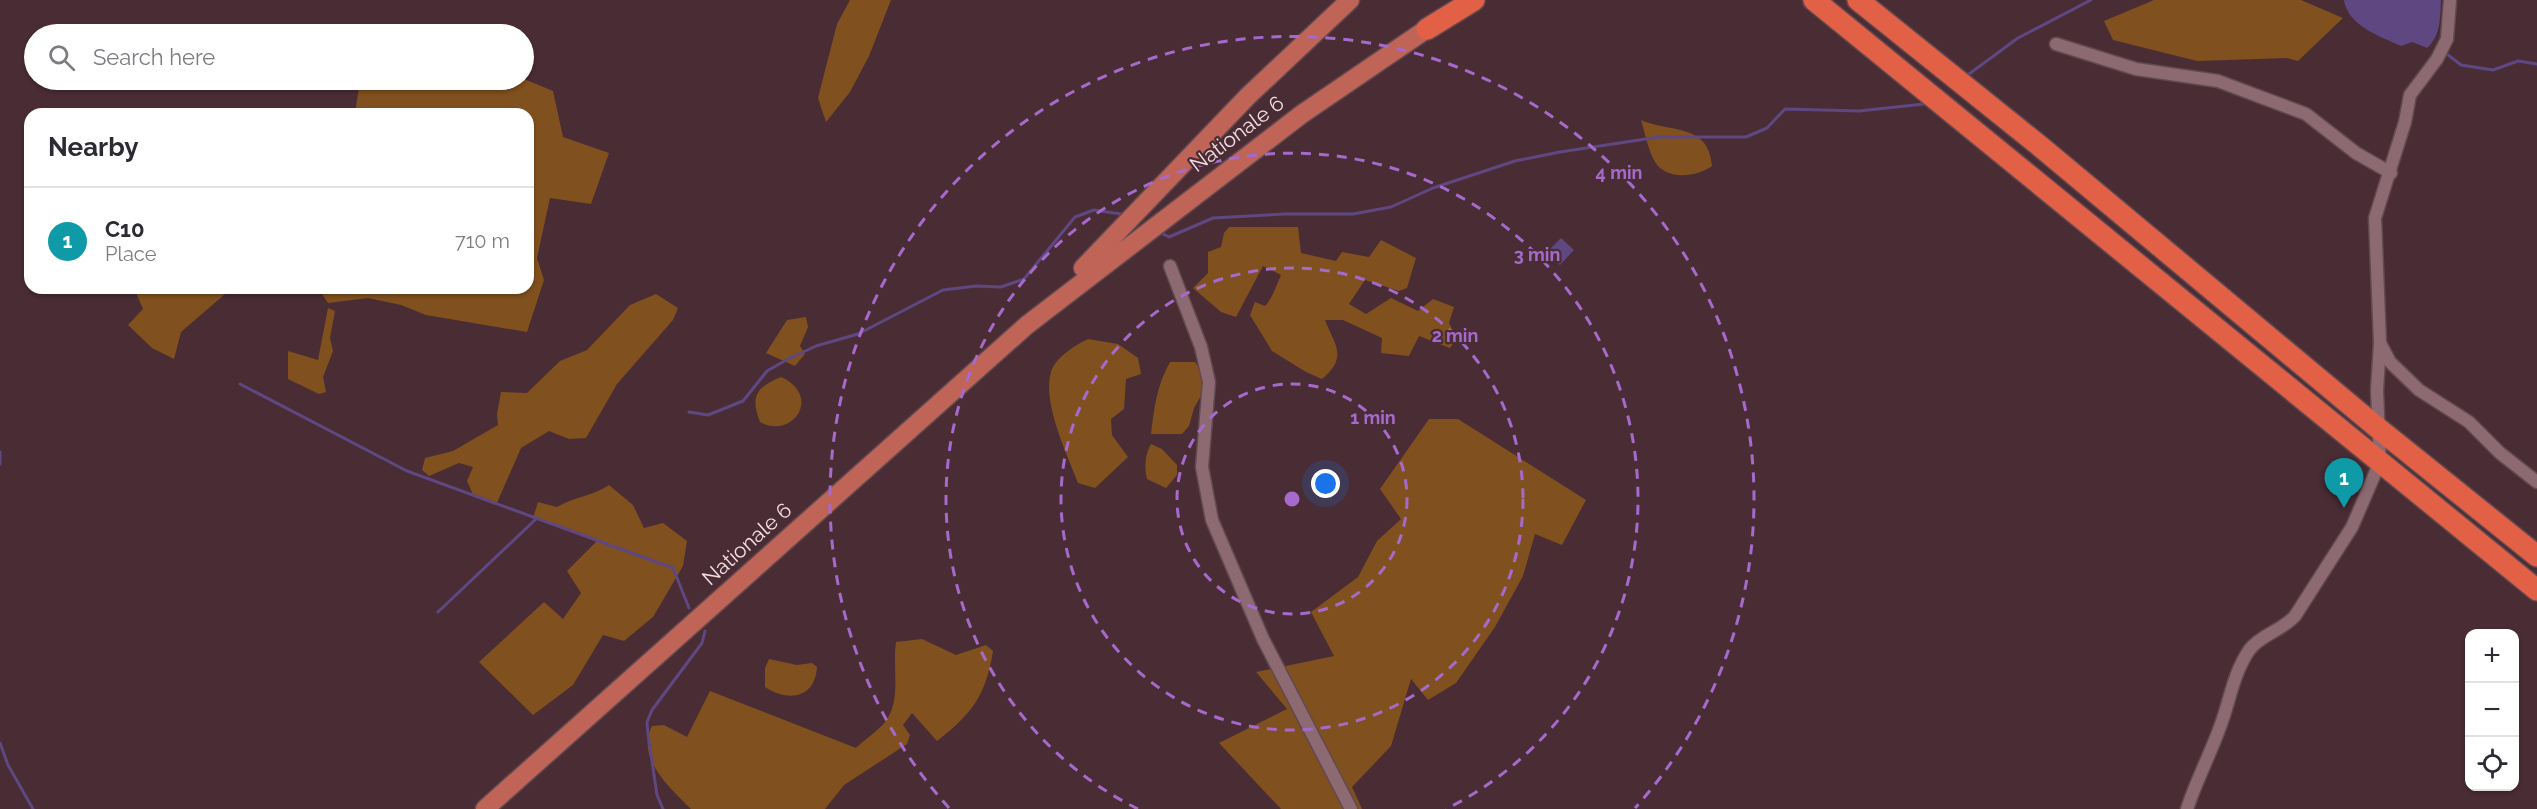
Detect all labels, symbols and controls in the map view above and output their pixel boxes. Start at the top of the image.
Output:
search box [24,24,534,90]
icon: search [45,41,78,74]
text: Search here [93,44,215,70]
street label: Nationale 6 [1185,90,1289,177]
text: Nearby [48,132,138,162]
text: 4 min [1596,162,1642,183]
text: C10 [105,216,144,242]
text: 1 [63,229,72,253]
text: 710 m [455,229,510,253]
text: Place [105,242,156,266]
text: 3 min [1514,244,1560,265]
text: 2 min [1432,325,1478,346]
text: 1 min [1350,407,1396,428]
pin: 1 [2324,458,2364,508]
your location [1311,469,1340,498]
centre of rings [1282,489,1302,509]
street label: Nationale 6 [697,497,796,590]
map controls [2465,629,2519,791]
button: + [2465,629,2519,683]
button: − [2465,683,2519,737]
button: locate [2465,737,2519,791]

